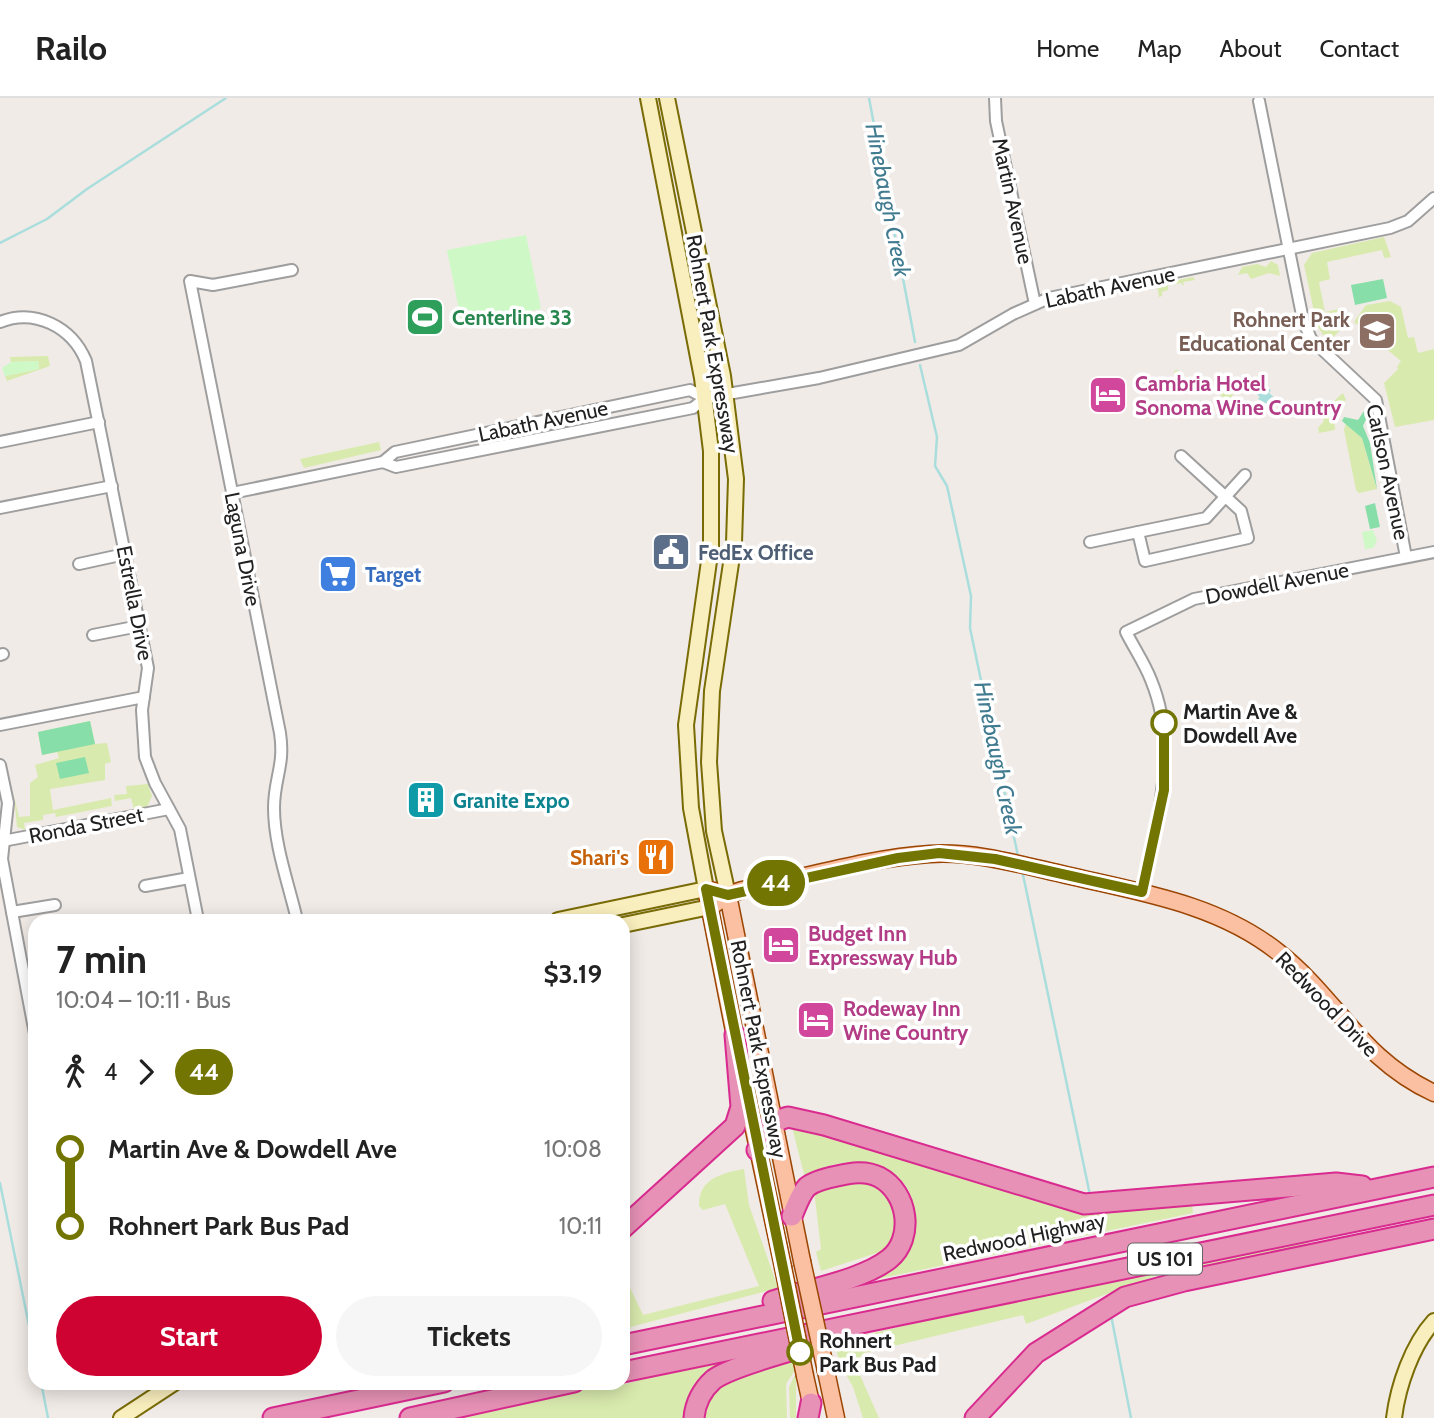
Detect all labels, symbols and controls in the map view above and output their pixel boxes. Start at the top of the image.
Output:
text: Railo [35,28,107,68]
text: Home [1036,34,1099,63]
text: Map [1137,34,1182,63]
text: About [1220,34,1282,63]
text: Contact [1320,34,1399,63]
water label: Hinebaugh Creek [859,121,917,280]
street label: Martin Avenue [987,136,1039,267]
street label: Rohnert Park Expressway [681,233,745,456]
street label: Labath Avenue [1043,261,1177,313]
sports icon: Centerline 33 [404,296,446,338]
place label: Centerline 33 [452,305,572,330]
place label: Rohnert Park Educational Center [1178,307,1351,356]
school or university icon: Rohnert Park Educational Center [1356,310,1398,352]
place label: Cambria Hotel Sonoma Wine Country [1135,371,1342,420]
hotel icon: Cambria Hotel Sonoma Wine Country [1087,374,1129,416]
street label: Labath Avenue [476,395,610,447]
street label: Carlson Avenue [1361,402,1415,542]
street label: Laguna Drive [220,490,266,608]
public building icon: FedEx Office [650,531,692,573]
place label: FedEx Office [698,540,814,565]
street label: Estrella Drive [112,544,158,663]
supermarket icon: Target [317,553,359,595]
street label: Dowdell Avenue [1203,557,1351,609]
place label: Target [365,562,421,587]
water label: Hinebaugh Creek [968,679,1028,838]
place label: Martin Ave & Dowdell Ave [1183,699,1298,748]
marker: Martin Ave & Dowdell Ave [1151,710,1177,736]
building icon: Granite Expo [405,779,447,821]
place label: Granite Expo [453,788,570,813]
street label: Ronda Street [27,802,145,848]
restaurant icon: Shari's [635,836,677,878]
place label: Shari's [570,845,629,870]
line badge: 44 [744,860,808,906]
text: 44 [761,868,791,897]
place label: Budget Inn Expressway Hub [808,921,957,970]
hotel icon: Budget Inn Expressway Hub [760,924,802,966]
text: 7 min [56,936,147,983]
street label: Rohnert Park Expressway [726,938,793,1161]
street label: Redwood Drive [1271,946,1384,1062]
text: $3.19 [543,958,602,990]
text: 10:04 – 10:11 · Bus [56,986,231,1014]
place label: Rodeway Inn Wine Country [843,996,969,1045]
hotel icon: Rodeway Inn Wine Country [795,999,837,1041]
icon: walk [56,1053,94,1091]
icon: forward [127,1053,165,1091]
text: 44 [189,1057,219,1086]
text: 4 [104,1058,117,1086]
text: Martin Ave & Dowdell Ave [108,1133,397,1165]
text: 10:08 [544,1135,602,1163]
street label: Redwood Highway [940,1207,1108,1266]
text: Rohnert Park Bus Pad [108,1210,349,1242]
text: 10:11 [559,1212,602,1240]
road number: US 101 [1128,1244,1202,1274]
button: Start [56,1296,322,1376]
button: Tickets [336,1296,602,1376]
place label: Rohnert Park Bus Pad [819,1328,936,1377]
marker: Rohnert Park Bus Pad [787,1339,813,1365]

